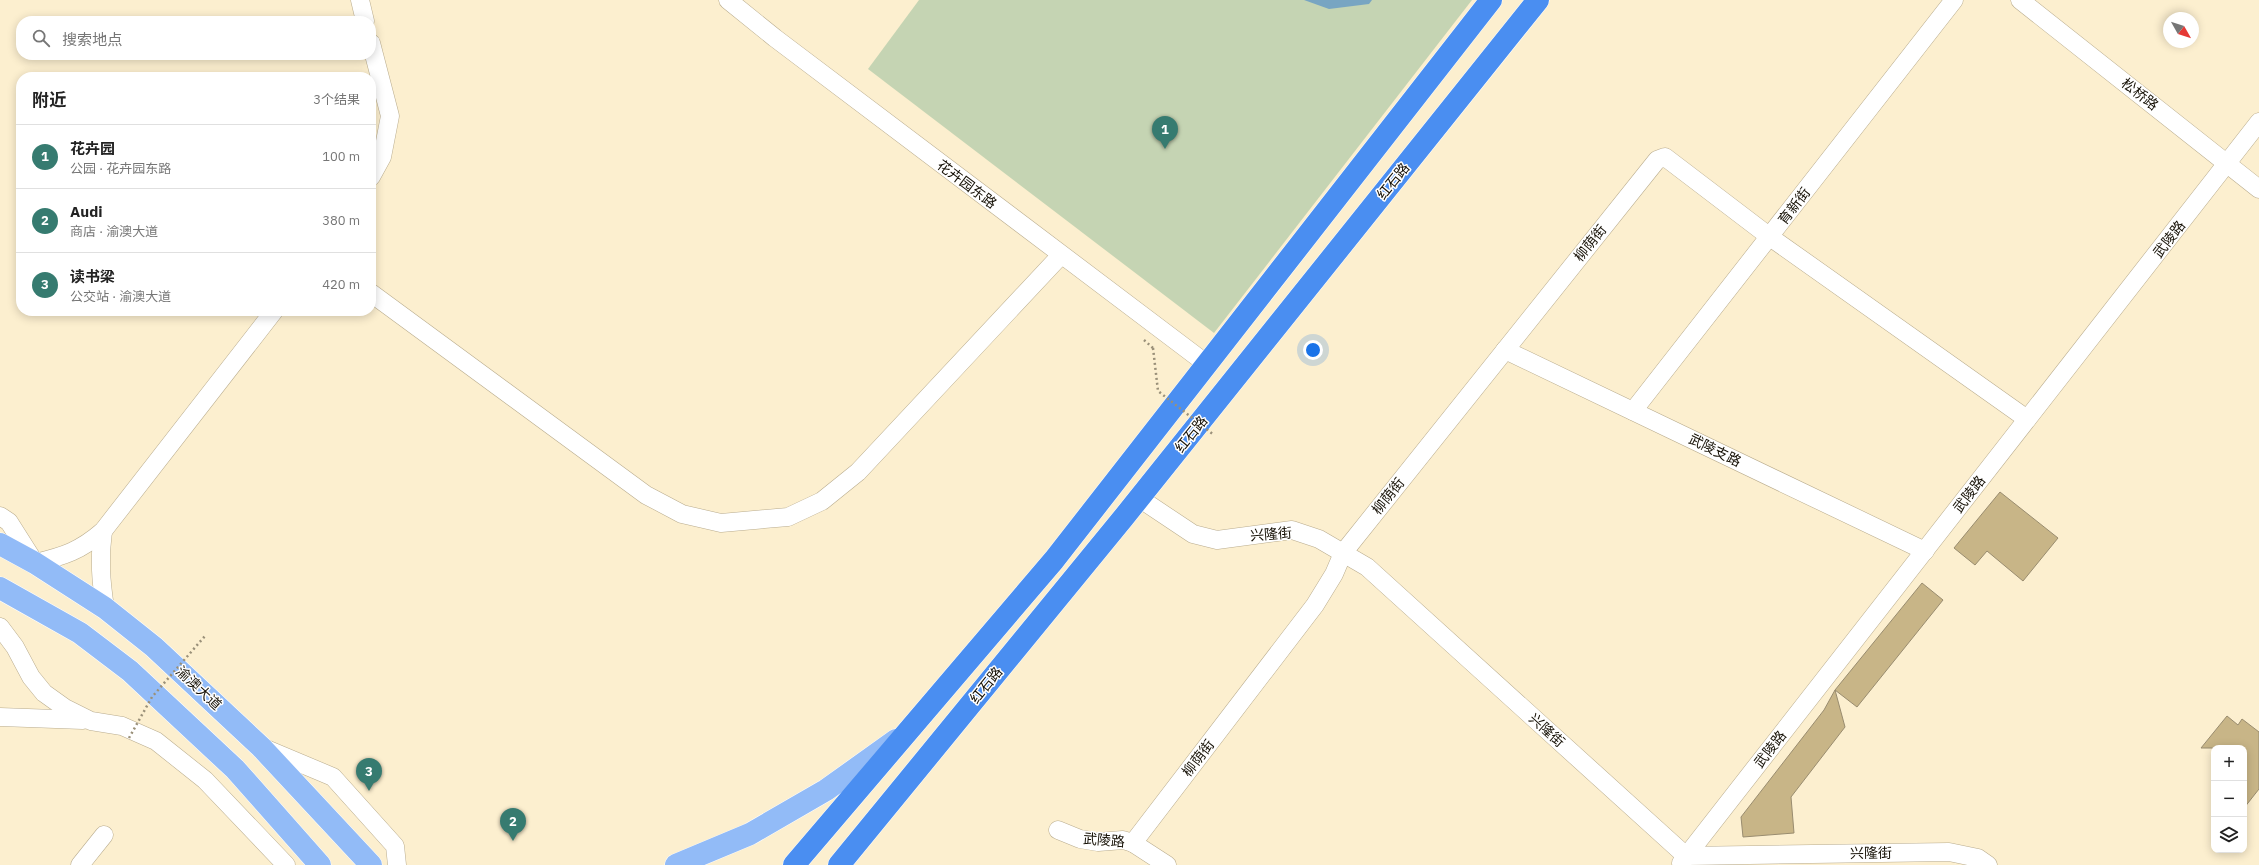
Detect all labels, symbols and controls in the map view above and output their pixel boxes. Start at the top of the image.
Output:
north arrow [2163,12,2199,48]
search box [16,16,376,60]
icon: search [30,27,52,49]
text: 搜索地点 [62,30,122,49]
street label: 松桥路 [2118,74,2162,114]
text: 附近 [32,89,66,111]
text: 3个结果 [313,91,360,108]
pin: 1 [1152,116,1178,149]
text: 花卉园 [70,139,115,158]
text: 1 [41,148,49,165]
text: 100 m [322,148,360,165]
street label: 花卉园东路 [934,156,1000,212]
street label: 红石路 [1373,159,1413,203]
text: 公园 · 花卉园东路 [70,160,171,177]
street label: 育新街 [1774,184,1814,228]
text: Audi [70,202,103,221]
text: 2 [41,212,49,229]
text: 380 m [322,212,360,229]
street label: 武陵路 [2149,217,2189,261]
street label: 柳荫街 [1570,221,1610,265]
text: 商店 · 渝澳大道 [70,223,158,240]
text: 读书梁 [70,267,115,286]
text: 3 [41,276,49,293]
text: 420 m [322,276,360,293]
text: 公交站 · 渝澳大道 [70,288,171,305]
your location [1303,340,1323,360]
street label: 红石路 [1171,412,1211,456]
street label: 武陵支路 [1686,430,1744,470]
street label: 武陵路 [1949,472,1989,516]
street label: 柳荫街 [1368,474,1408,518]
street label: 兴隆街 [1249,524,1293,544]
street label: 渝澳大道 [172,662,226,714]
street label: 红石路 [966,663,1006,707]
street label: 兴隆街 [1525,709,1569,751]
street label: 武陵路 [1750,727,1790,771]
street label: 柳荫街 [1178,736,1218,780]
map controls [2211,745,2247,853]
button: + [2211,745,2247,781]
pin: 3 [356,758,382,791]
button: − [2211,781,2247,817]
pin: 2 [500,808,526,841]
button: layers [2211,817,2247,853]
street label: 武陵路 [1082,829,1126,851]
street label: 兴隆街 [1850,844,1892,862]

